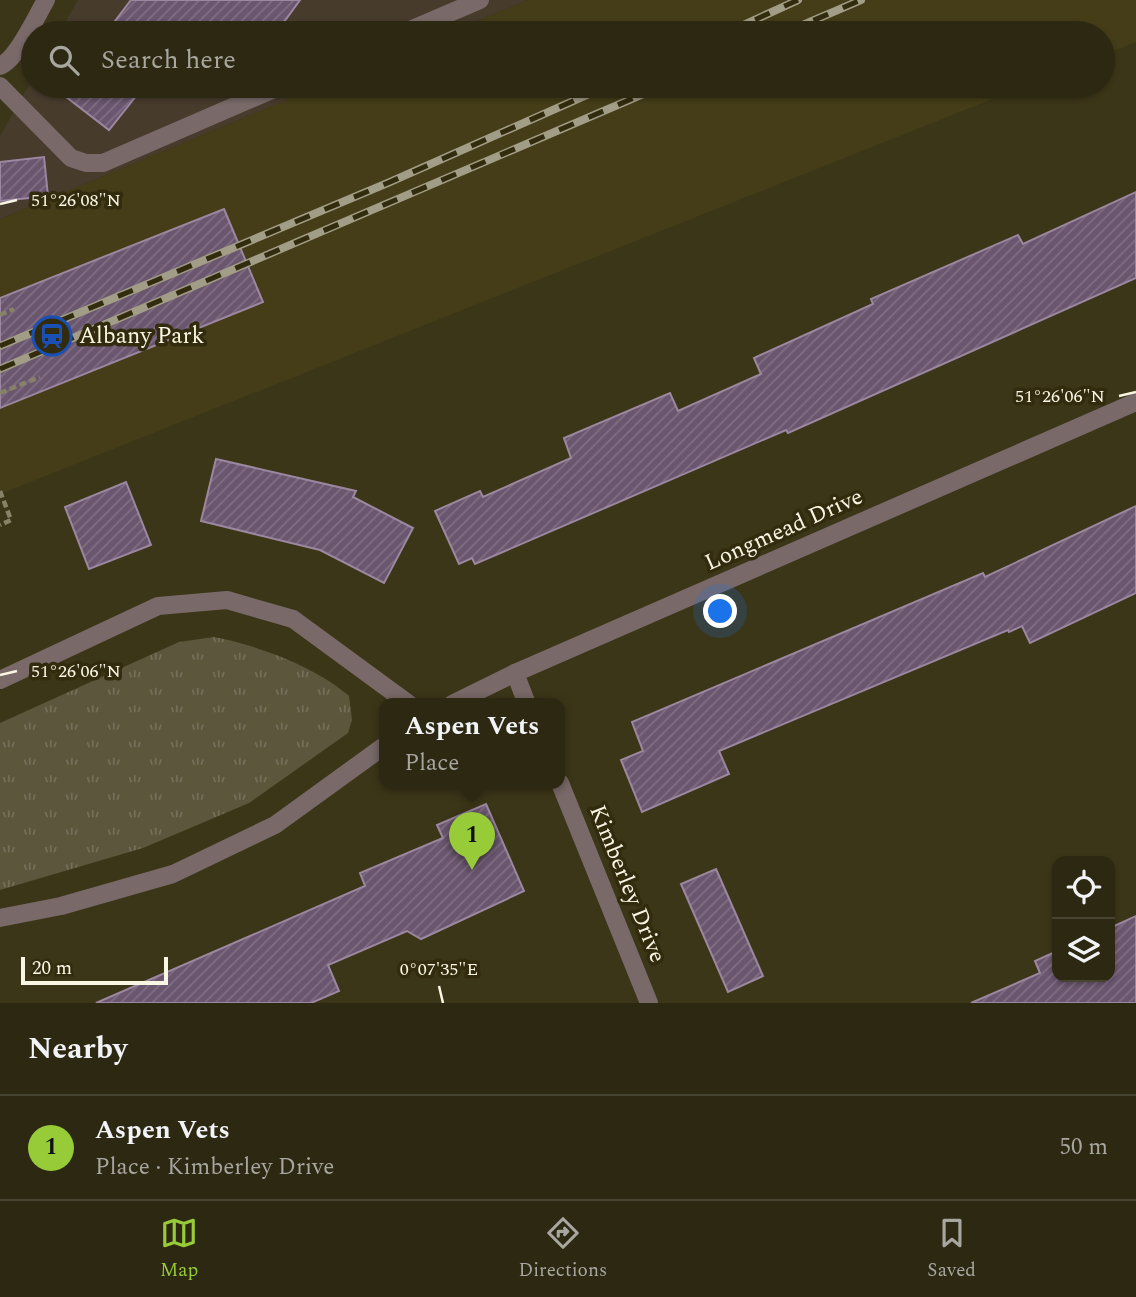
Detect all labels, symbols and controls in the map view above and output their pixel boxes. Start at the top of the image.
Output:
search box [21,21,1115,98]
text: Search here [101,40,236,80]
icon: search [45,41,83,79]
text: 51°26'08"N [31,187,121,214]
station icon: Albany Park [31,315,73,357]
place label: Albany Park [79,319,205,354]
text: 51°26'06"N [1015,383,1105,410]
street label: Longmead Drive [699,479,869,581]
your location [703,594,737,628]
text: 51°26'06"N [31,658,121,685]
popup [379,698,565,789]
text: Aspen Vets [405,706,539,746]
text: Place [405,746,459,781]
street label: Kimberley Drive [579,800,675,968]
pin: 1 [449,812,495,870]
map controls [1052,856,1115,982]
button: locate [1052,856,1115,919]
button: layers [1052,919,1115,982]
scale bar [21,954,168,986]
text: 20 m [32,954,72,983]
text: 0°07'35"E [400,956,478,983]
text: Nearby [28,1026,127,1072]
text: Aspen Vets [95,1110,230,1150]
text: 1 [45,1130,57,1165]
text: 50 m [1059,1130,1108,1165]
text: Place · Kimberley Drive [95,1150,334,1185]
tab: Map [160,1214,198,1285]
tab: Directions [518,1214,607,1285]
tab: Saved [927,1214,976,1285]

